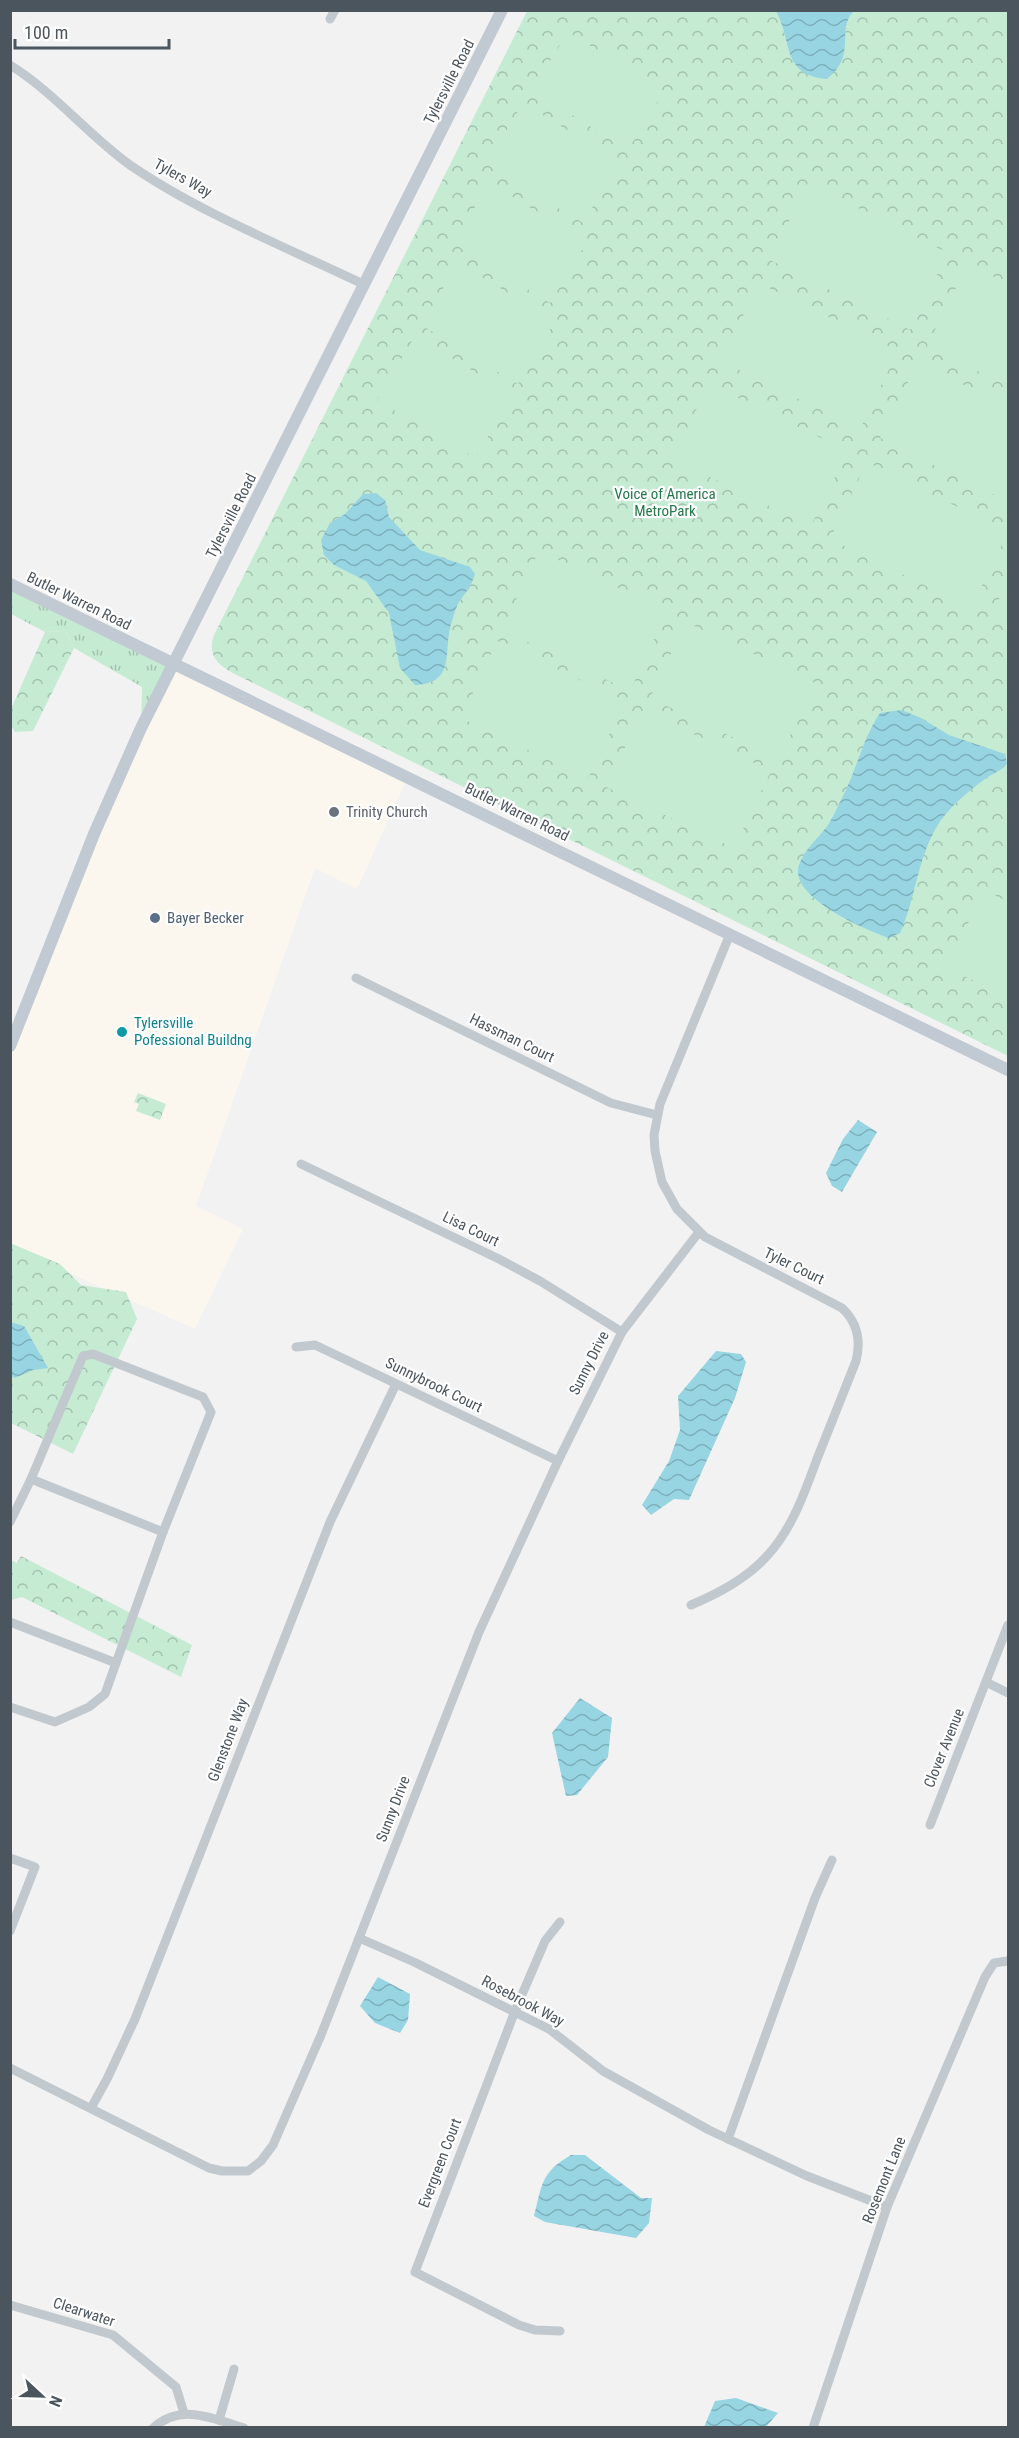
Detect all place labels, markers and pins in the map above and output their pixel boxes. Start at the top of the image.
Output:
place label: Trinity Church [346,803,428,821]
marker: Trinity Church [327,805,341,819]
place label: Bayer Becker [167,909,244,927]
marker: Bayer Becker [148,911,162,925]
place label: Tylersville Pofessional Buildng [134,1014,252,1049]
marker: Tylersville Pofessional Buildng [115,1025,129,1039]

